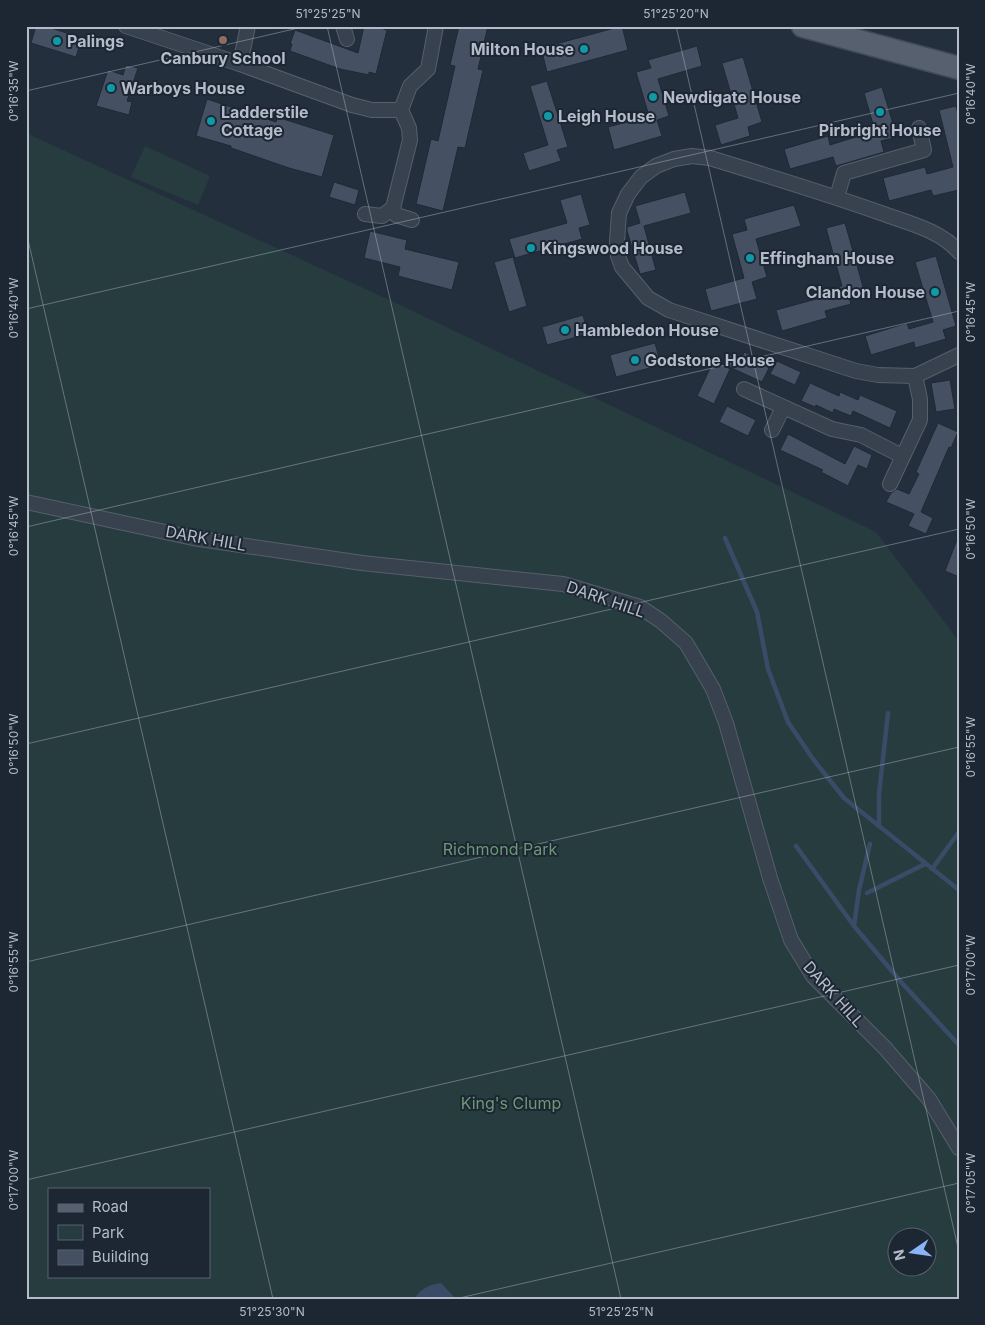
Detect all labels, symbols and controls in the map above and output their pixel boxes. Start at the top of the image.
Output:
text: 51°25'25"N [295,6,361,21]
text: 51°25'20"N [643,6,709,21]
place label: Palings [67,31,124,51]
marker: Canbury School [217,34,229,46]
marker: Palings [51,35,63,47]
place label: Milton House [471,39,574,59]
marker: Milton House [578,43,590,55]
place label: Canbury School [160,48,286,68]
text: 0°16'35"W [6,60,21,122]
text: 0°16'40"W [963,63,978,124]
place label: Warboys House [121,78,245,98]
marker: Warboys House [105,82,117,94]
place label: Newdigate House [663,87,801,107]
marker: Newdigate House [647,91,659,103]
place label: Ladderstile Cottage [221,102,309,140]
place label: Leigh House [558,106,655,126]
marker: Pirbright House [874,106,886,118]
marker: Leigh House [542,110,554,122]
marker: Ladderstile Cottage [205,115,217,127]
place label: Pirbright House [819,120,941,140]
place label: Kingswood House [541,238,683,258]
marker: Kingswood House [525,242,537,254]
place label: Effingham House [760,248,894,268]
marker: Effingham House [744,252,756,264]
text: 0°16'40"W [6,277,21,338]
text: 0°16'45"W [963,281,978,342]
place label: Clandon House [806,282,925,302]
marker: Clandon House [929,286,941,298]
place label: Hambledon House [575,320,719,340]
marker: Hambledon House [559,324,571,336]
place label: Godstone House [645,350,775,370]
marker: Godstone House [629,354,641,366]
text: 0°16'45"W [6,495,21,556]
text: 0°16'50"W [963,498,978,560]
street label: DARK HILL [164,521,248,555]
street label: DARK HILL [564,576,648,622]
text: 0°16'50"W [6,713,21,775]
text: 0°16'55"W [963,716,978,777]
park label: Richmond Park [443,839,557,859]
text: 0°16'55"W [6,931,21,992]
text: 0°17'00"W [963,934,978,995]
street label: DARK HILL [799,957,869,1031]
park label: King's Clump [461,1093,561,1113]
text: 0°17'00"W [6,1149,21,1210]
text: 0°17'05"W [963,1153,978,1213]
legend [48,1188,210,1278]
text: Road [92,1197,128,1216]
text: Park [92,1223,125,1242]
north arrow [888,1228,938,1278]
text: Building [92,1247,149,1266]
text: N [889,1248,908,1262]
text: 51°25'30"N [239,1304,305,1319]
text: 51°25'25"N [588,1304,654,1319]

